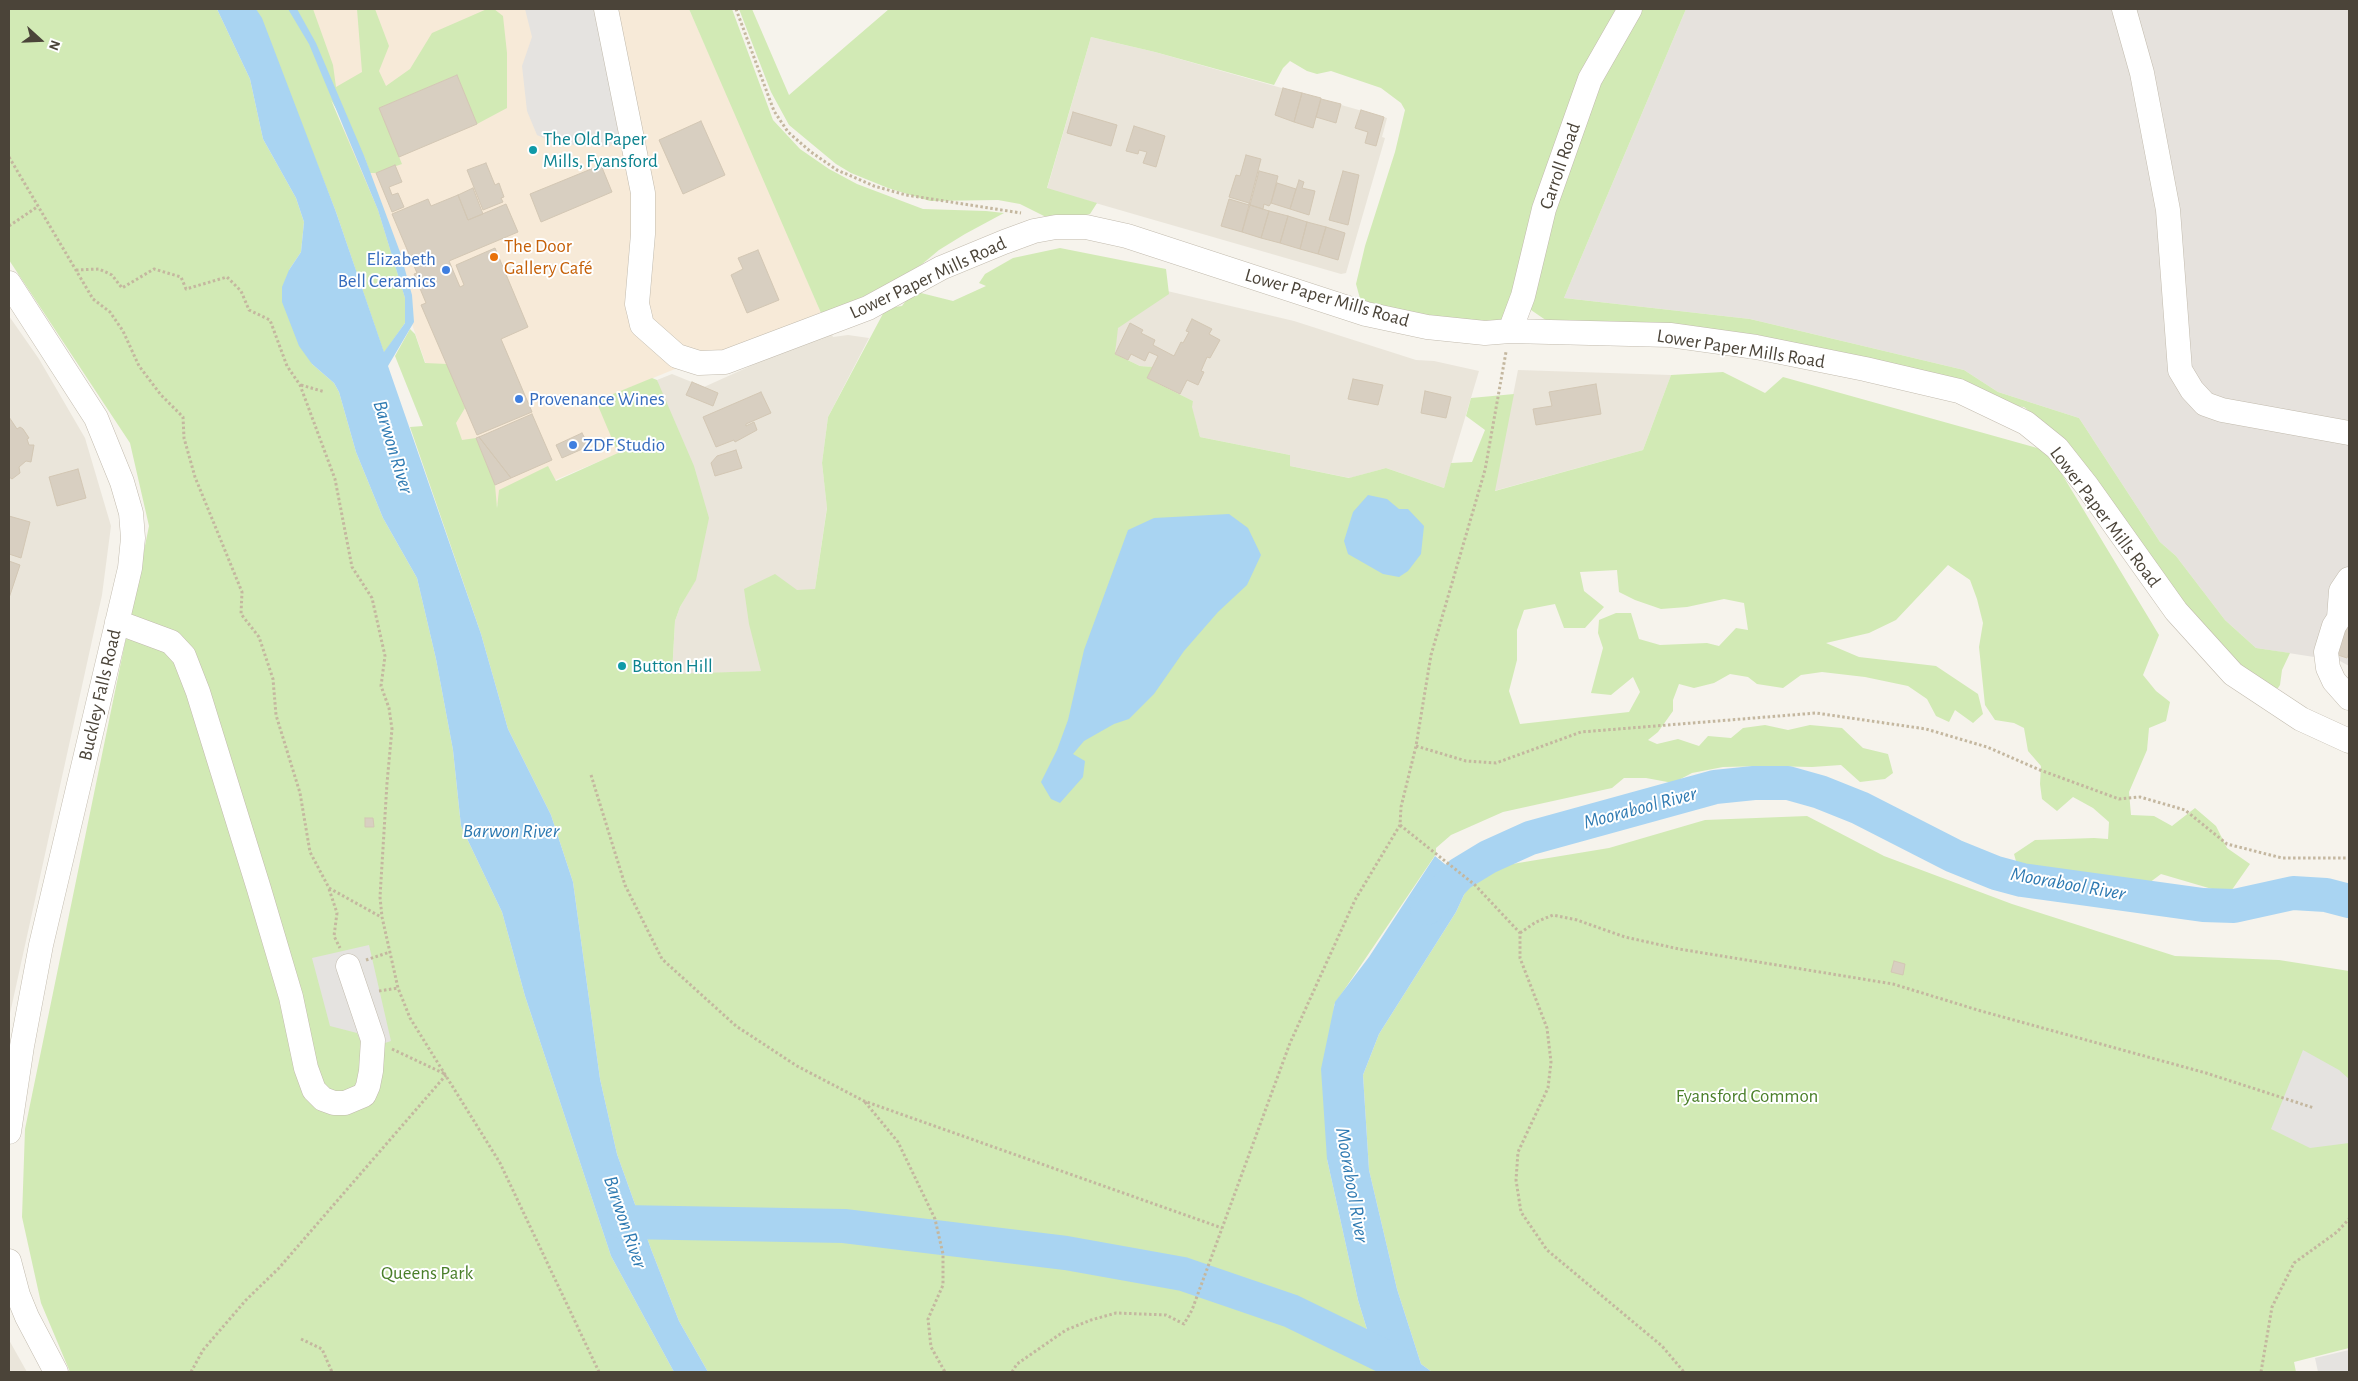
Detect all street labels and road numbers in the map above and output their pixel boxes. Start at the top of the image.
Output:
street label: Carroll Road [1535,120,1585,212]
street label: Lower Paper Mills Road [846,232,1010,324]
street label: Lower Paper Mills Road [1242,264,1412,332]
street label: Lower Paper Mills Road [1655,324,1827,374]
street label: Lower Paper Mills Road [2045,442,2165,592]
street label: Buckley Falls Road [74,627,126,763]

